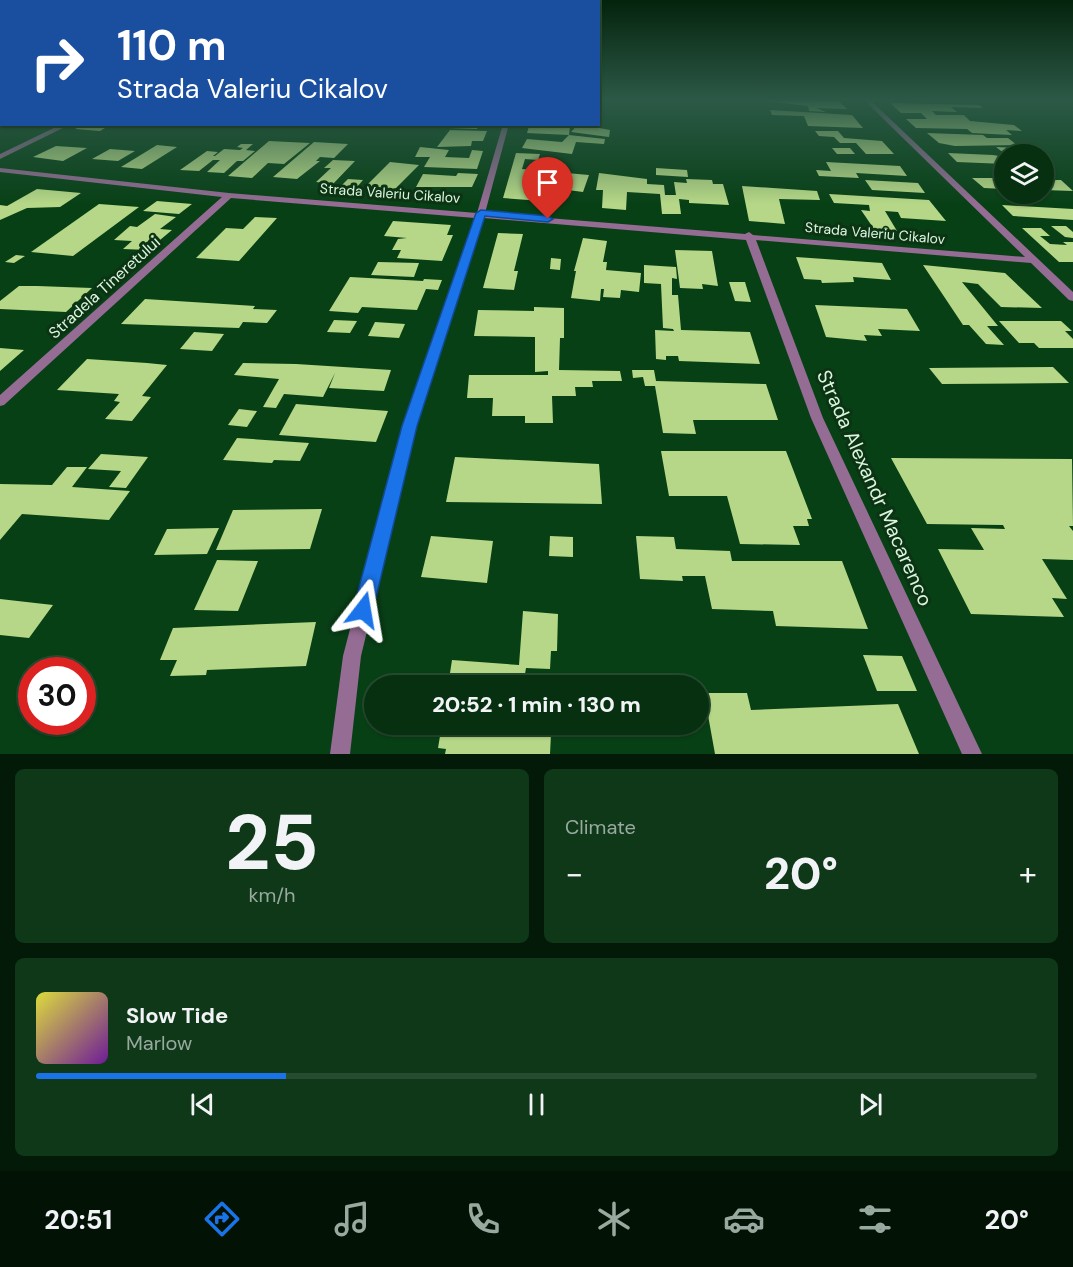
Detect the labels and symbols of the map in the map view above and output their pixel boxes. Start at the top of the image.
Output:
pin [522,157,573,219]
street label: Strada Valeriu Cikalov [319,179,461,207]
street label: Strada Valeriu Cikalov [804,218,946,248]
street label: Stradela Tineretului [44,232,165,343]
street label: Strada Alexandr Macarenco [811,366,939,610]
position arrow [331,578,395,642]
speed limit sign: 30 [18,657,96,735]

